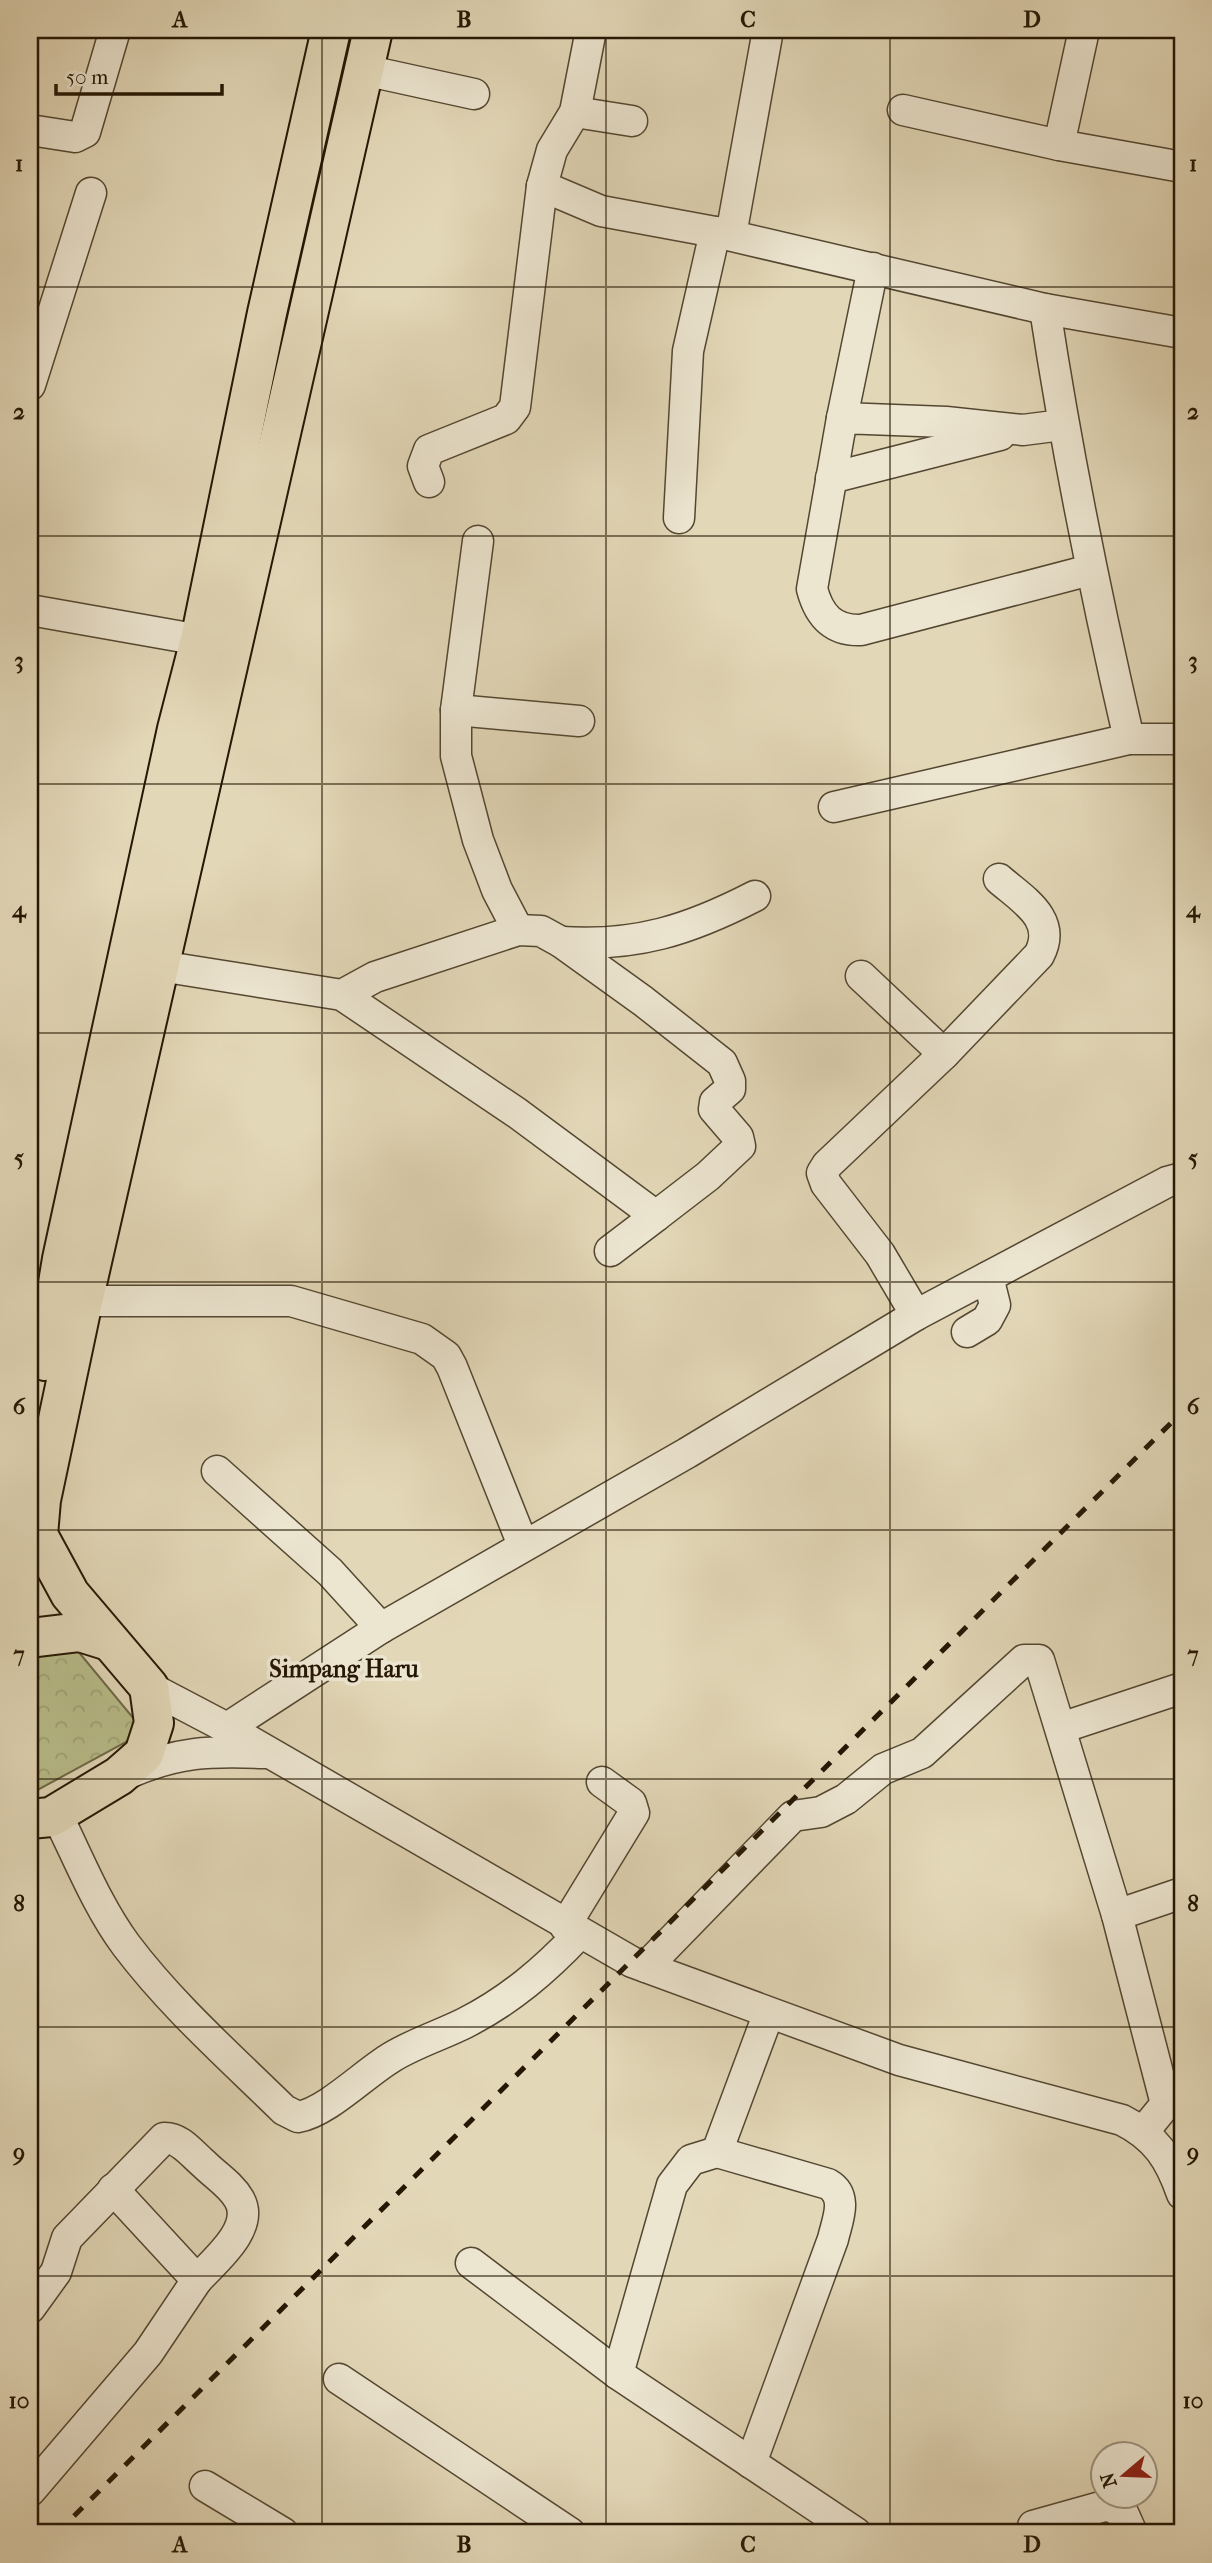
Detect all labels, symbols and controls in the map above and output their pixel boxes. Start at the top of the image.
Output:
text: A [171,6,189,33]
text: B [457,6,472,33]
text: C [740,6,756,33]
text: D [1023,6,1041,33]
scale bar [56,52,222,96]
text: 50 m [66,65,109,89]
text: 1 [15,150,23,177]
text: 1 [1189,150,1197,177]
text: 2 [13,398,25,425]
text: 2 [1187,398,1199,425]
text: 3 [14,647,24,674]
text: 3 [1188,647,1198,674]
text: 4 [11,896,27,923]
text: 4 [1185,896,1201,923]
text: 5 [14,1144,24,1171]
text: 5 [1188,1144,1198,1171]
text: 6 [13,1393,26,1420]
text: 6 [1187,1393,1200,1420]
text: 7 [12,1641,25,1668]
text: 7 [1186,1641,1199,1668]
district label: Simpang Haru [269,1655,419,1683]
text: 8 [13,1890,25,1917]
text: 8 [1187,1890,1199,1917]
text: 9 [12,2139,25,2166]
text: 9 [1186,2139,1199,2166]
text: 10 [9,2387,29,2414]
text: 10 [1183,2387,1203,2414]
north arrow [1090,2440,1160,2510]
text: N [1096,2469,1122,2491]
text: A [171,2531,189,2558]
text: B [457,2531,472,2558]
text: C [740,2531,756,2558]
text: D [1023,2531,1041,2558]

